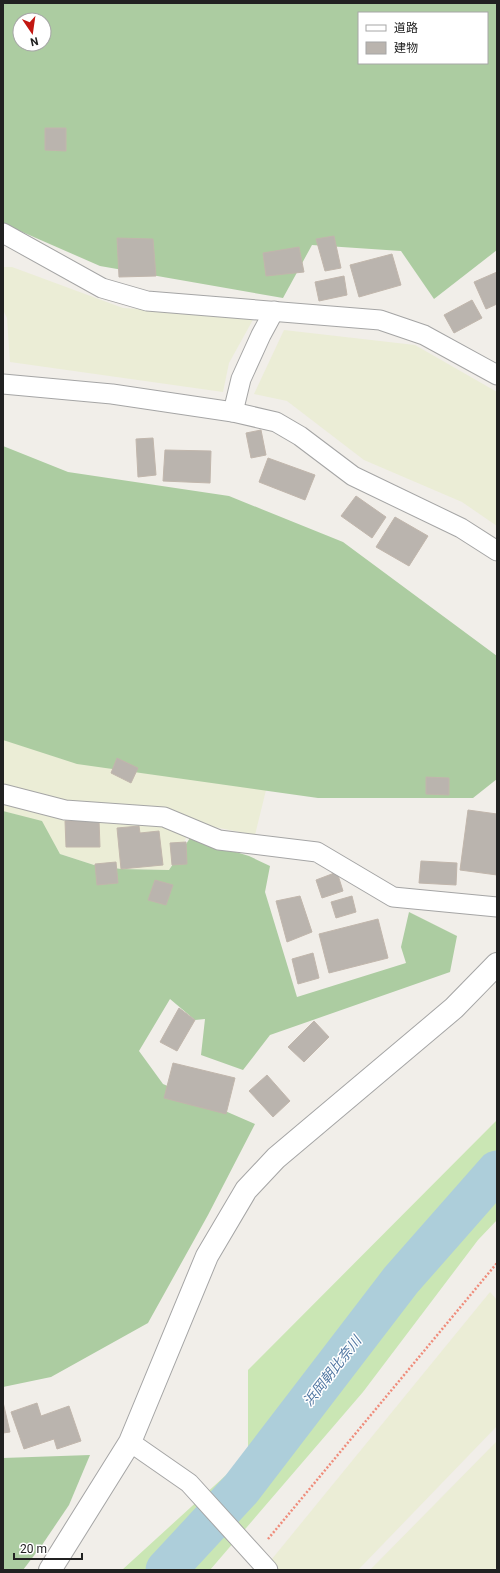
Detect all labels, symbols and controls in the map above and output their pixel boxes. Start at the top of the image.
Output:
north arrow [12,12,52,52]
legend [358,12,488,64]
text: 道路 [394,21,418,35]
text: N [29,34,39,49]
text: 建物 [394,41,418,55]
water label: 浜岡朝比奈川 [300,1331,365,1409]
scale bar [14,1535,82,1561]
text: 20 m [20,1542,47,1556]

